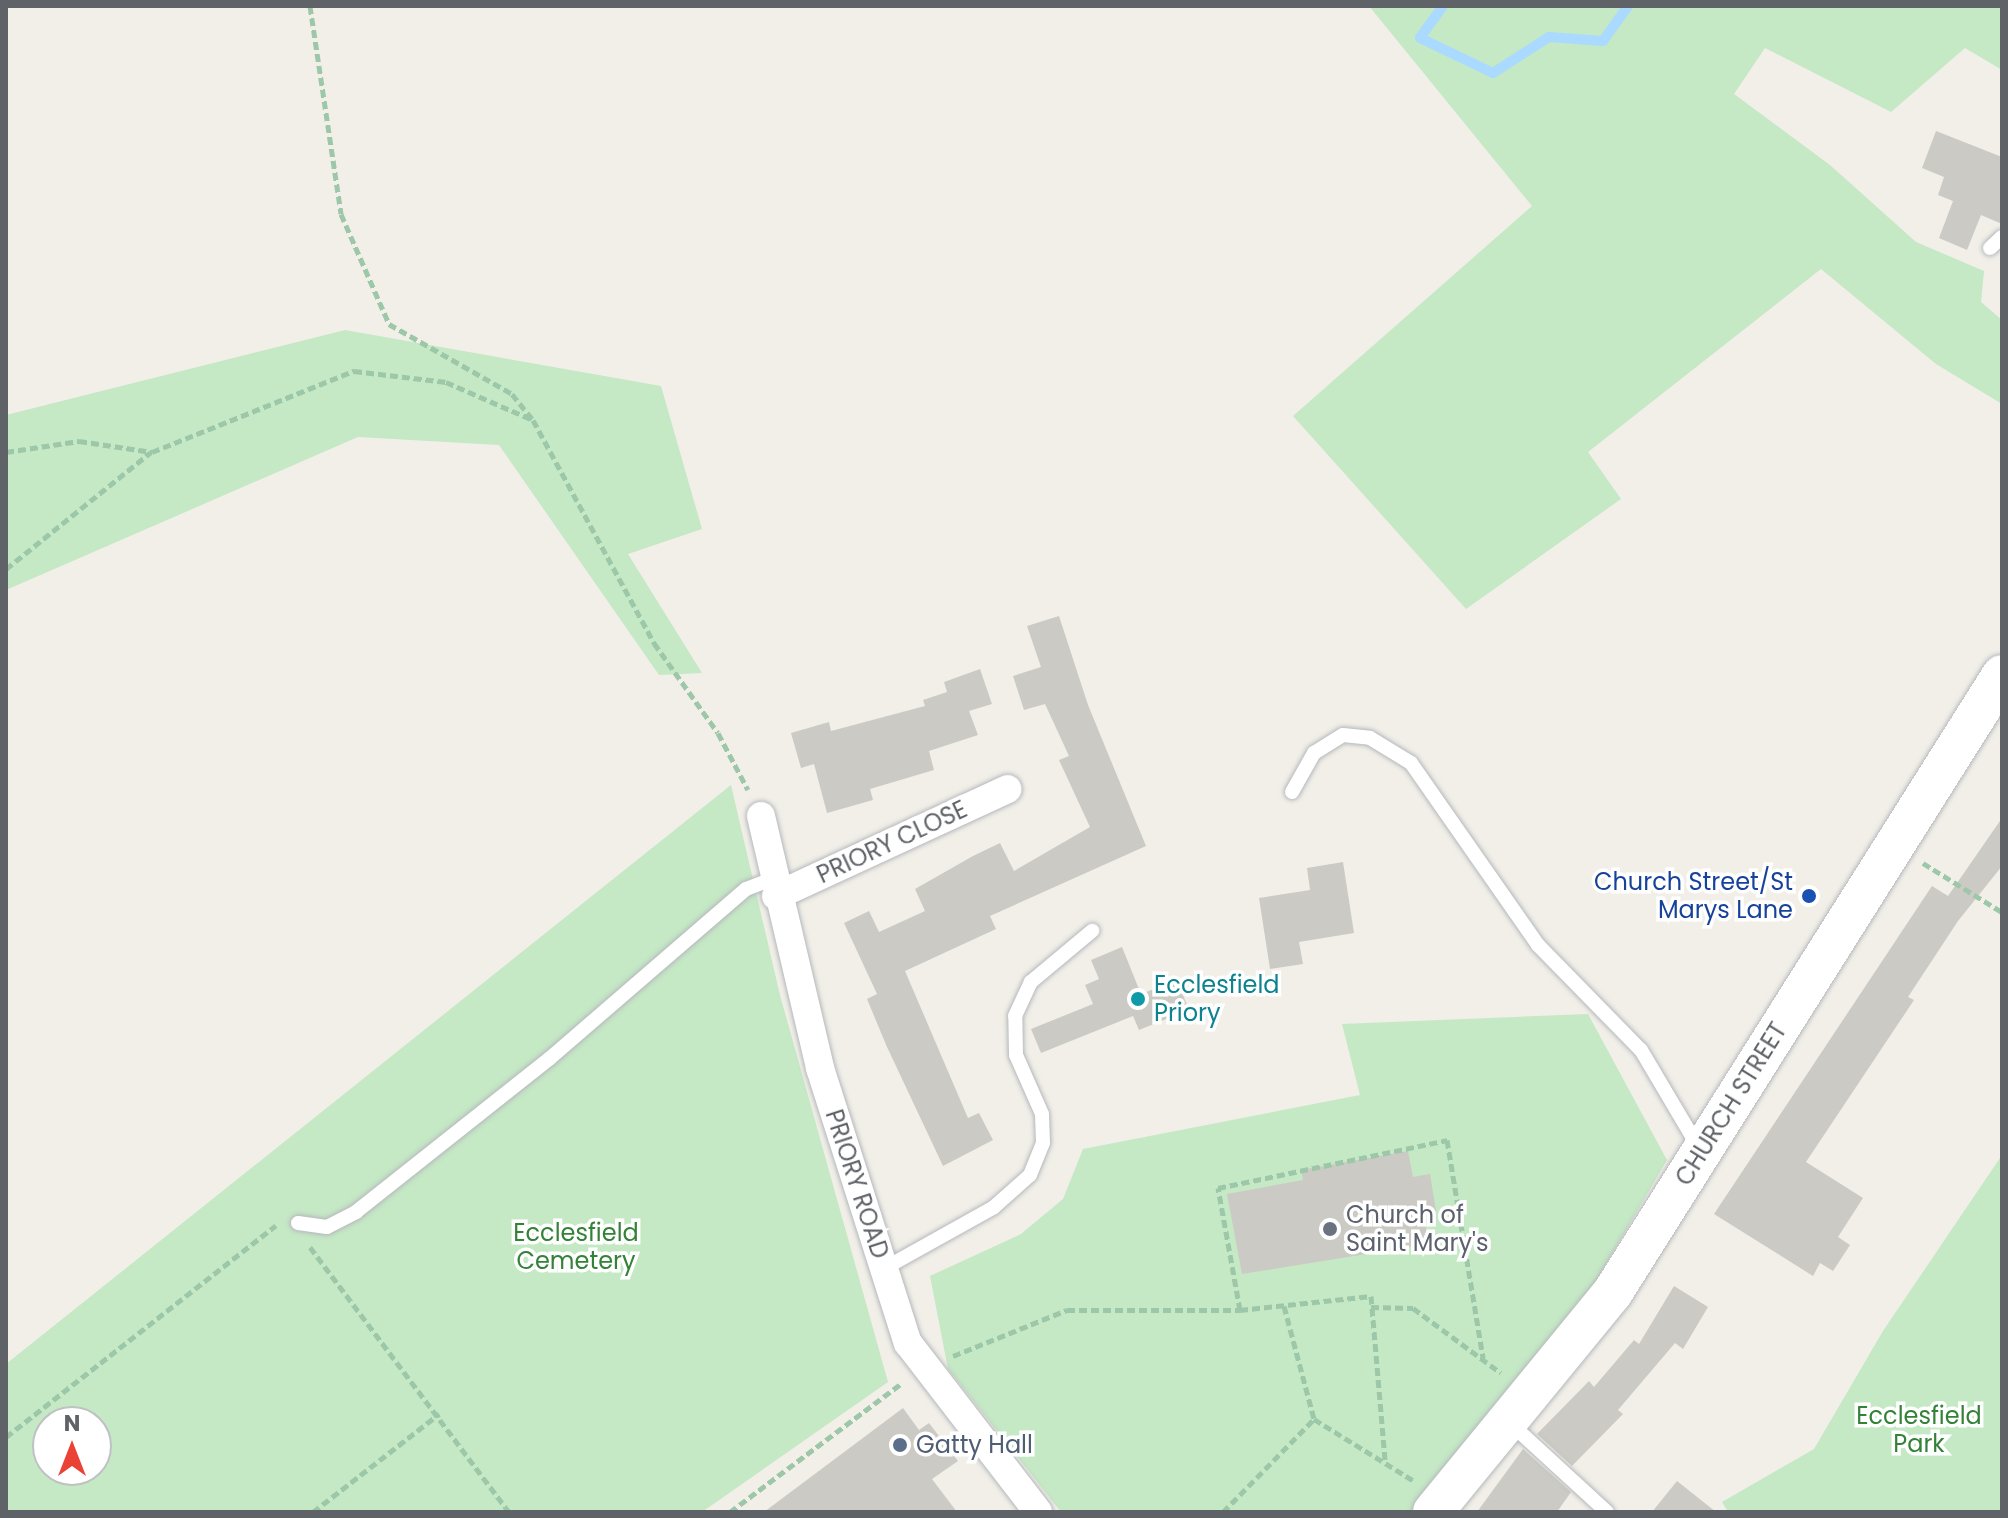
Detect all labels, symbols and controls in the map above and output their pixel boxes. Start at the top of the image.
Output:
street label: PRIORY CLOSE [812,795,972,889]
place label: Church Street/St Marys Lane [1594,868,1793,924]
marker: Church Street/St Marys Lane [1800,887,1818,905]
place label: Ecclesfield Priory [1154,971,1280,1027]
marker: Ecclesfield Priory [1129,990,1147,1008]
street label: CHURCH STREET [1669,1017,1793,1191]
street label: PRIORY ROAD [819,1106,895,1262]
place label: Church of Saint Mary's [1346,1201,1488,1257]
park label: Ecclesfield Cemetery [513,1219,639,1275]
marker: Church of Saint Mary's [1321,1220,1339,1238]
park label: Ecclesfield Park [1856,1402,1982,1458]
north arrow [32,1406,112,1486]
text: N [64,1408,80,1439]
place label: Gatty Hall [916,1431,1033,1459]
marker: Gatty Hall [891,1436,909,1454]

